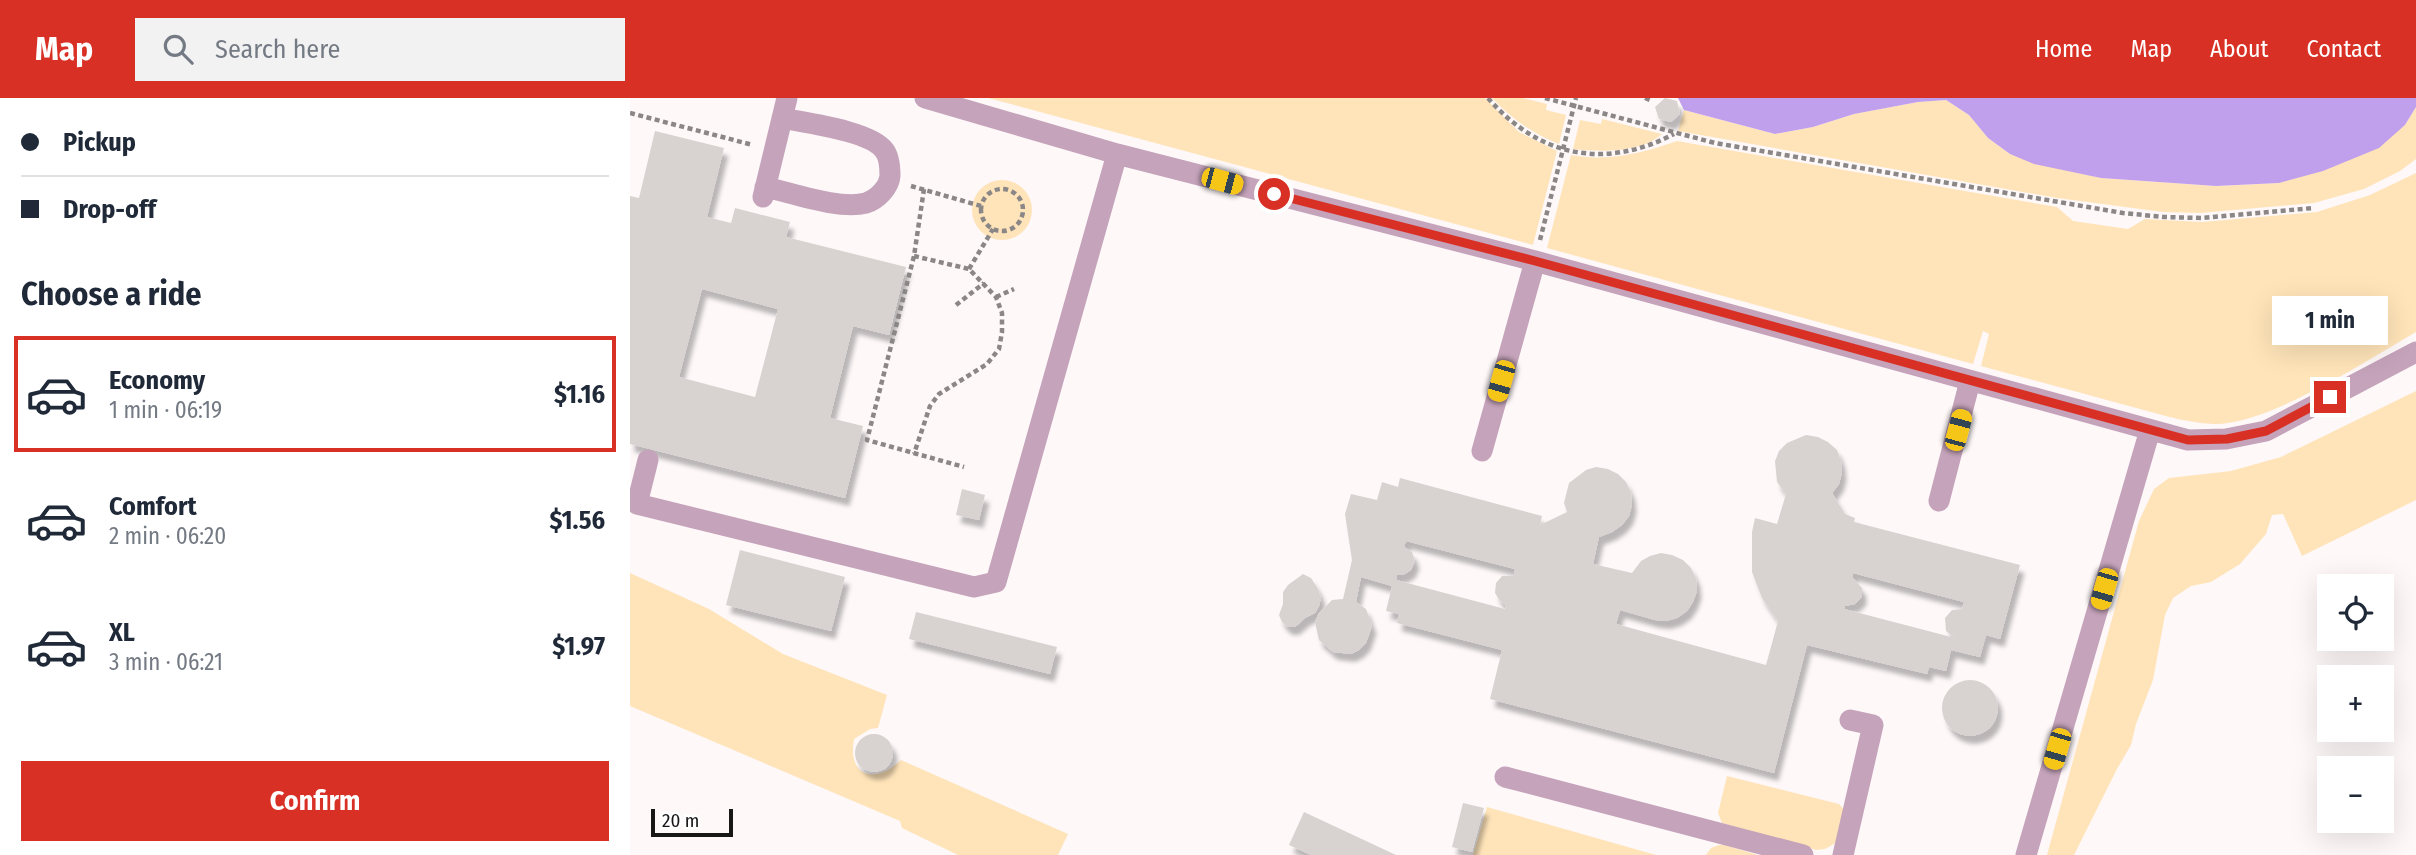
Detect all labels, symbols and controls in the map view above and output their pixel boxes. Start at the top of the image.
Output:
search box [135,18,625,81]
text: Map [35,29,93,69]
icon: search [159,30,197,68]
text: Search here [215,34,340,65]
text: Home [2035,35,2092,63]
text: Map [2130,35,2172,63]
text: About [2210,35,2268,63]
text: Contact [2306,35,2381,63]
text: Pickup [63,127,136,158]
car [1199,165,1246,197]
route start [1258,178,1290,210]
text: Drop-off [63,194,156,225]
text: Choose a ride [21,275,202,313]
callout: 1 min [2272,296,2388,344]
text: 1 min [2305,306,2355,334]
car [1486,358,1517,404]
icon: car [25,363,88,426]
text: Economy [109,365,205,396]
text: $1.16 [554,379,605,410]
route end [2314,381,2346,413]
text: 1 min · 06:19 [109,396,222,424]
car [1943,407,1974,453]
icon: car [25,489,88,552]
text: Comfort [109,491,197,522]
text: $1.56 [549,505,605,536]
text: 2 min · 06:20 [109,522,226,550]
car [2089,566,2120,612]
map controls [2317,574,2394,833]
button: locate [2317,574,2394,651]
icon: car [25,615,88,678]
text: XL [109,617,135,648]
text: $1.97 [552,631,605,662]
text: 3 min · 06:21 [109,648,223,676]
button: + [2317,665,2394,742]
car [2042,726,2073,772]
button: − [2317,756,2394,833]
button: Confirm [21,761,609,841]
scale bar [651,806,733,838]
text: 20 m [662,809,699,832]

